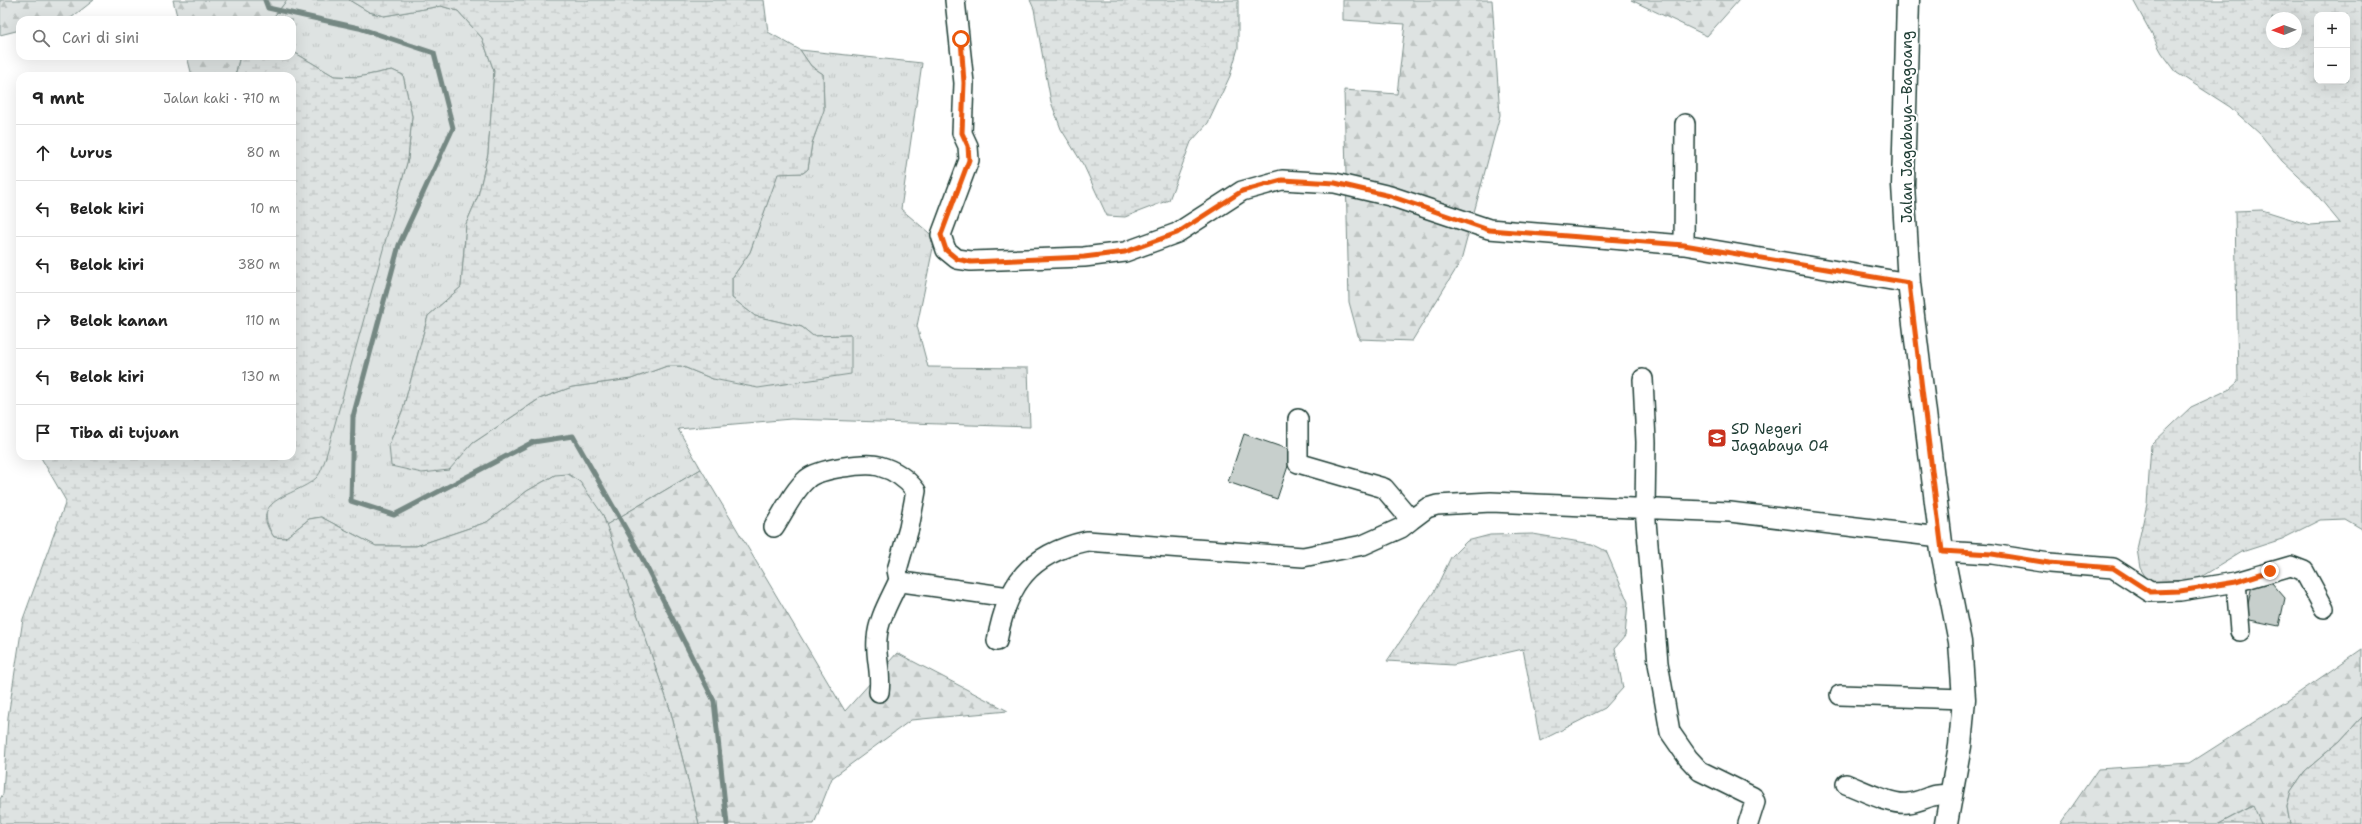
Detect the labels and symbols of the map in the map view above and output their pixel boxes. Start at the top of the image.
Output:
north arrow [2266,12,2302,48]
route start [952,30,970,48]
street label: Jalan Jagabaya–Bagoang [1897,31,1917,223]
place label: SD Negeri Jagabaya 04 [1731,419,1829,456]
school or university icon: SD Negeri Jagabaya 04 [1706,427,1728,449]
route end [2261,562,2279,580]

